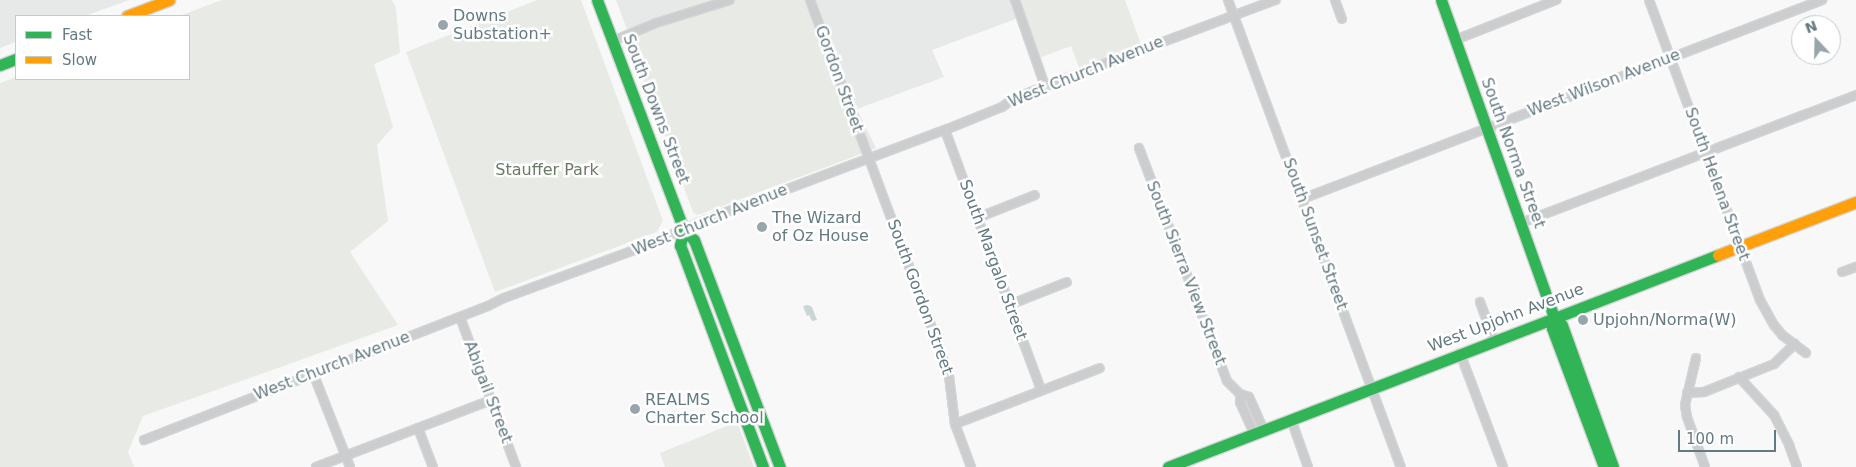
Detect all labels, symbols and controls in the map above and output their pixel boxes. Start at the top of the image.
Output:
place label: Downs Substation+ [453,6,552,44]
legend [15,15,190,80]
north arrow [1791,15,1841,65]
text: N [1803,17,1819,36]
marker: Downs Substation+ [437,19,449,31]
street label: Gordon Street [811,23,867,135]
text: Fast [62,26,92,44]
street label: South Downs Street [619,31,693,187]
street label: West Church Avenue [1006,32,1166,112]
street label: West Wilson Avenue [1525,45,1683,121]
text: Slow [62,51,97,69]
street label: South Norma Street [1477,75,1549,231]
street label: South Helena Street [1680,105,1754,263]
street label: South Sunset Street [1279,155,1351,313]
park label: Stauffer Park [495,160,599,180]
street label: South Margalo Street [955,177,1031,343]
street label: South Sierra View Street [1142,178,1230,368]
street label: West Church Avenue [630,180,790,260]
place label: The Wizard of Oz House [772,208,869,246]
street label: South Gordon Street [883,217,957,377]
marker: The Wizard of Oz House [756,221,768,233]
street label: West Upjohn Avenue [1425,279,1587,357]
place label: Upjohn/Norma(W) [1593,310,1737,330]
marker: Upjohn/Norma(W) [1577,314,1589,326]
street label: West Church Avenue [251,327,413,405]
street label: Abigail Street [460,338,516,446]
place label: REALMS Charter School [645,390,764,428]
marker: REALMS Charter School [629,403,641,415]
scale bar [1681,420,1778,452]
text: 100 m [1686,430,1734,448]

